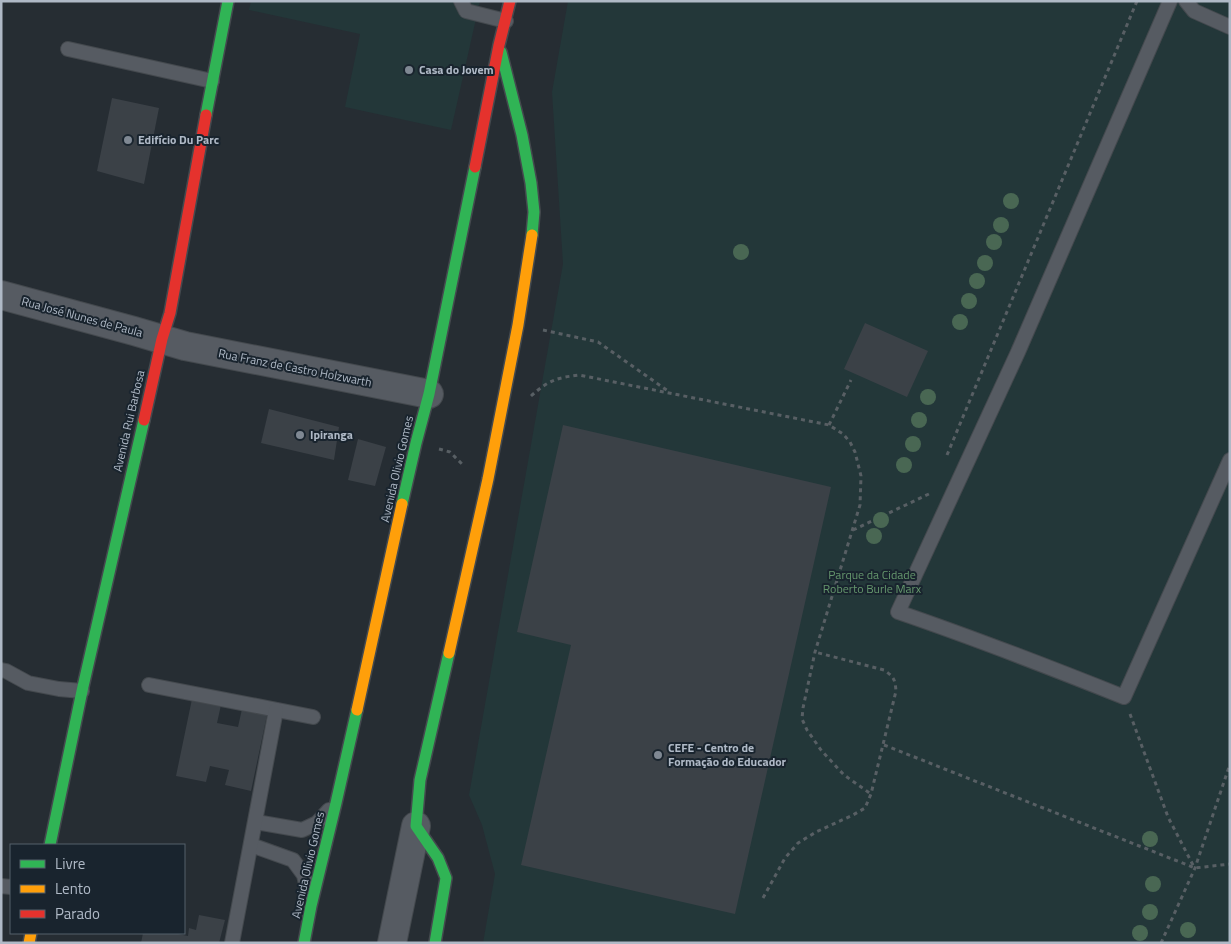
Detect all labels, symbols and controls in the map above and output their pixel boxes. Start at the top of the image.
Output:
place label: Casa do Jovem [419,60,494,79]
marker: Casa do Jovem [403,64,415,76]
place label: Edifício Du Parc [138,130,219,149]
marker: Edifício Du Parc [122,134,134,146]
street label: Rua José Nunes de Paula [19,291,145,342]
street label: Rua Franz de Castro Holzwarth [217,343,374,392]
street label: Avenida Rui Barbosa [108,368,149,473]
street label: Avenida Olivio Gomes [375,413,418,524]
place label: Ipiranga [310,425,353,444]
marker: Ipiranga [294,429,306,441]
park label: Parque da Cidade Roberto Burle Marx [823,565,922,598]
place label: CEFE - Centro de Formação do Educador [668,738,787,771]
marker: CEFE - Centro de Formação do Educador [652,749,664,761]
street label: Avenida Olivio Gomes [286,809,329,920]
legend [10,844,185,934]
text: Livre [55,852,85,875]
text: Lento [55,877,91,900]
text: Parado [55,902,100,925]

